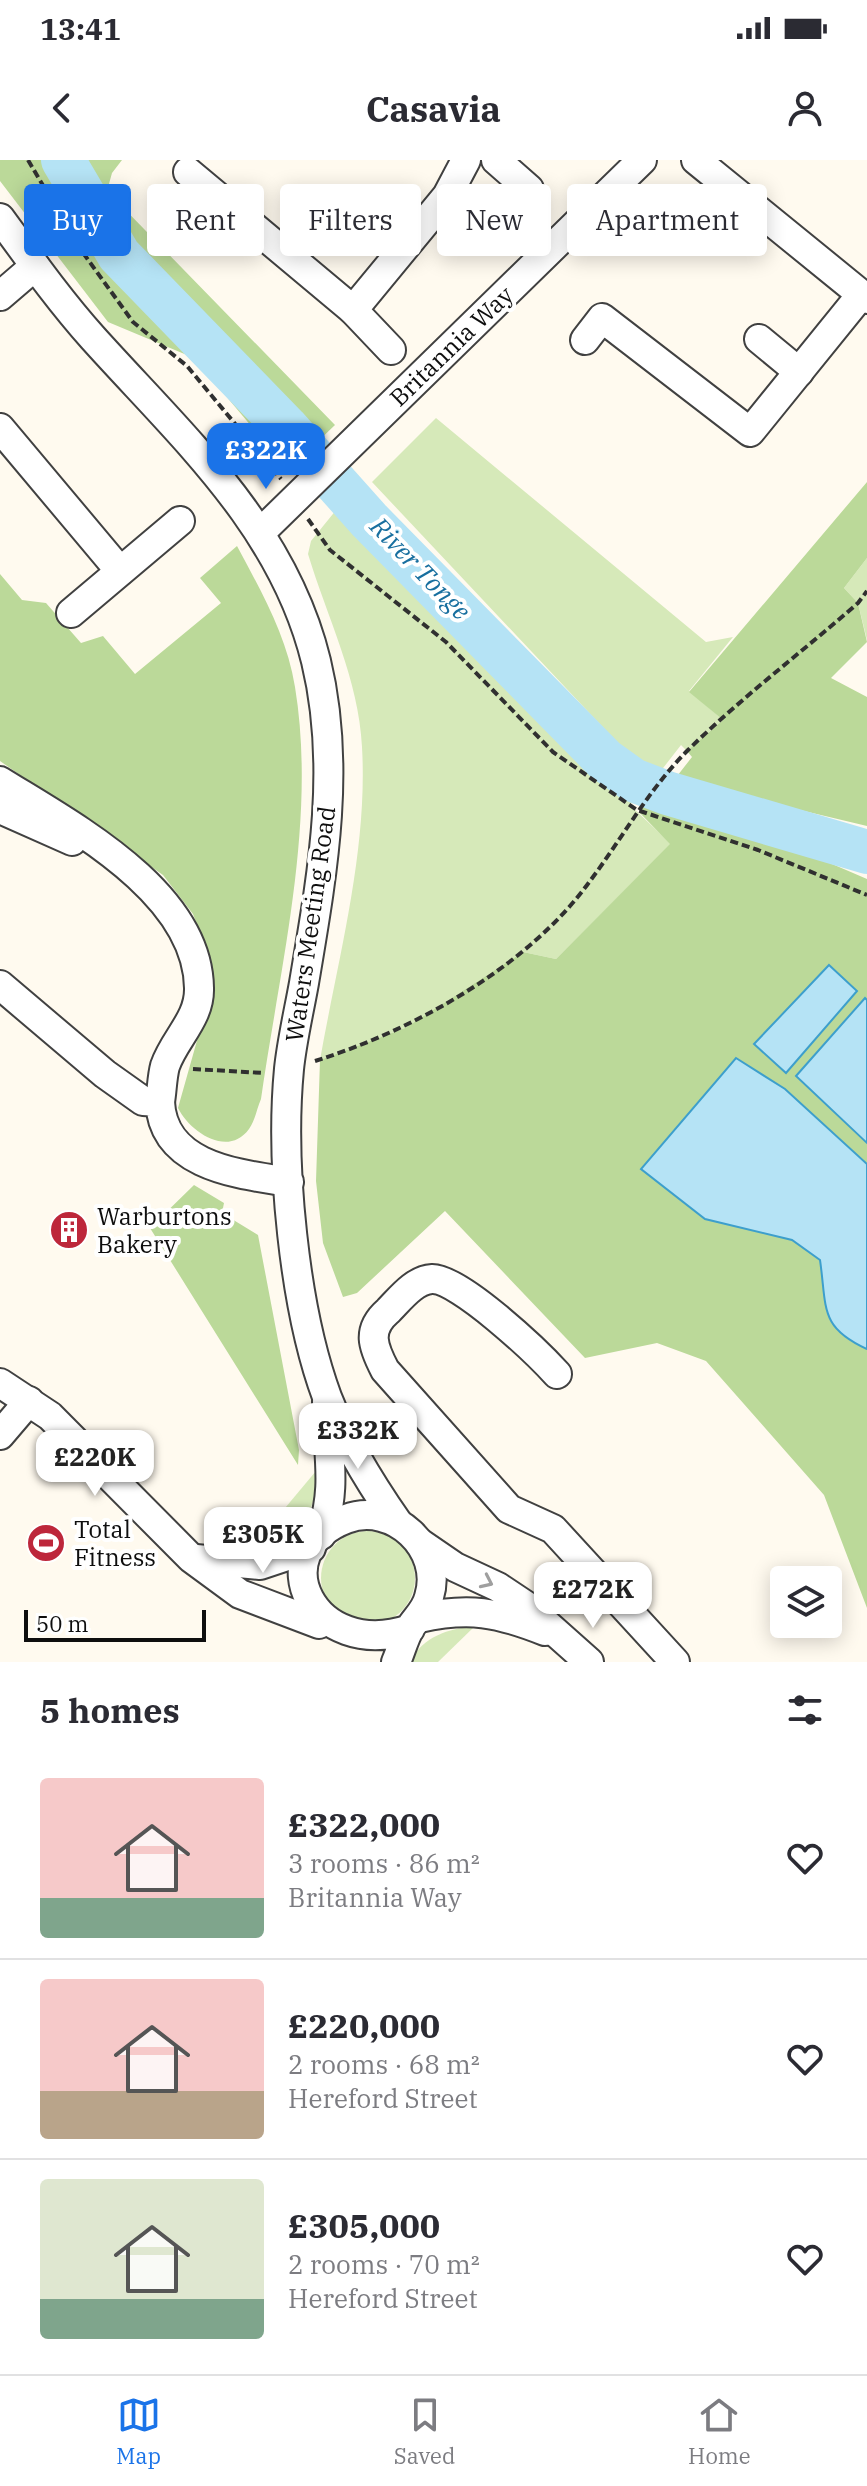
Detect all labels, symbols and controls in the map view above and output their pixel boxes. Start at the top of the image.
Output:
text: 13:41 [40,9,121,48]
text: Casavia [366,85,501,132]
icon: back [40,86,84,130]
icon: person [783,86,827,130]
chip: Buy [24,184,131,256]
chip: Rent [147,184,264,256]
chip: Filters [280,184,421,256]
chip: New [437,184,551,256]
chip: Apartment [567,184,767,256]
street label: Britannia Way [382,279,520,413]
pin: £322K [210,423,322,491]
text: £322K [225,432,307,466]
water label: River Tonge [363,509,479,627]
street label: Waters Meeting Road [278,804,342,1044]
place label: Warburtons Bakery [97,1200,232,1260]
building icon: Warburtons Bakery [48,1209,90,1251]
pin: £332K [302,1403,414,1471]
text: £332K [317,1412,399,1446]
pin: £220K [39,1430,151,1498]
text: £220K [54,1439,136,1473]
pin: £305K [207,1507,319,1575]
place label: Total Fitness [74,1513,156,1573]
text: £305K [222,1516,304,1550]
sports icon: Total Fitness [25,1522,67,1564]
pin: £272K [537,1562,649,1630]
map controls [770,1566,842,1638]
button: layers [770,1566,842,1638]
text: £272K [552,1571,634,1605]
one-way arrow [479,1572,493,1588]
scale bar [24,1606,206,1642]
text: 50 m [36,1609,88,1638]
text: 5 homes [40,1688,180,1732]
icon: filters [783,1688,827,1732]
text: £322,000 [288,1802,440,1846]
icon: home [104,1810,200,1906]
icon: heart [783,1836,827,1880]
text: 3 rooms · 86 m² [288,1846,480,1880]
text: Britannia Way [288,1880,462,1914]
text: £220,000 [288,2003,440,2047]
icon: home [104,2011,200,2107]
icon: heart [783,2037,827,2081]
text: 2 rooms · 68 m² [288,2047,480,2081]
text: Hereford Street [288,2081,478,2115]
text: £305,000 [288,2203,440,2247]
icon: home [104,2211,200,2307]
icon: heart [783,2237,827,2281]
text: 2 rooms · 70 m² [288,2247,480,2281]
text: Hereford Street [288,2281,478,2315]
tab: Map [116,2393,161,2470]
tab: Saved [394,2393,455,2470]
tab: Home [688,2393,751,2470]

